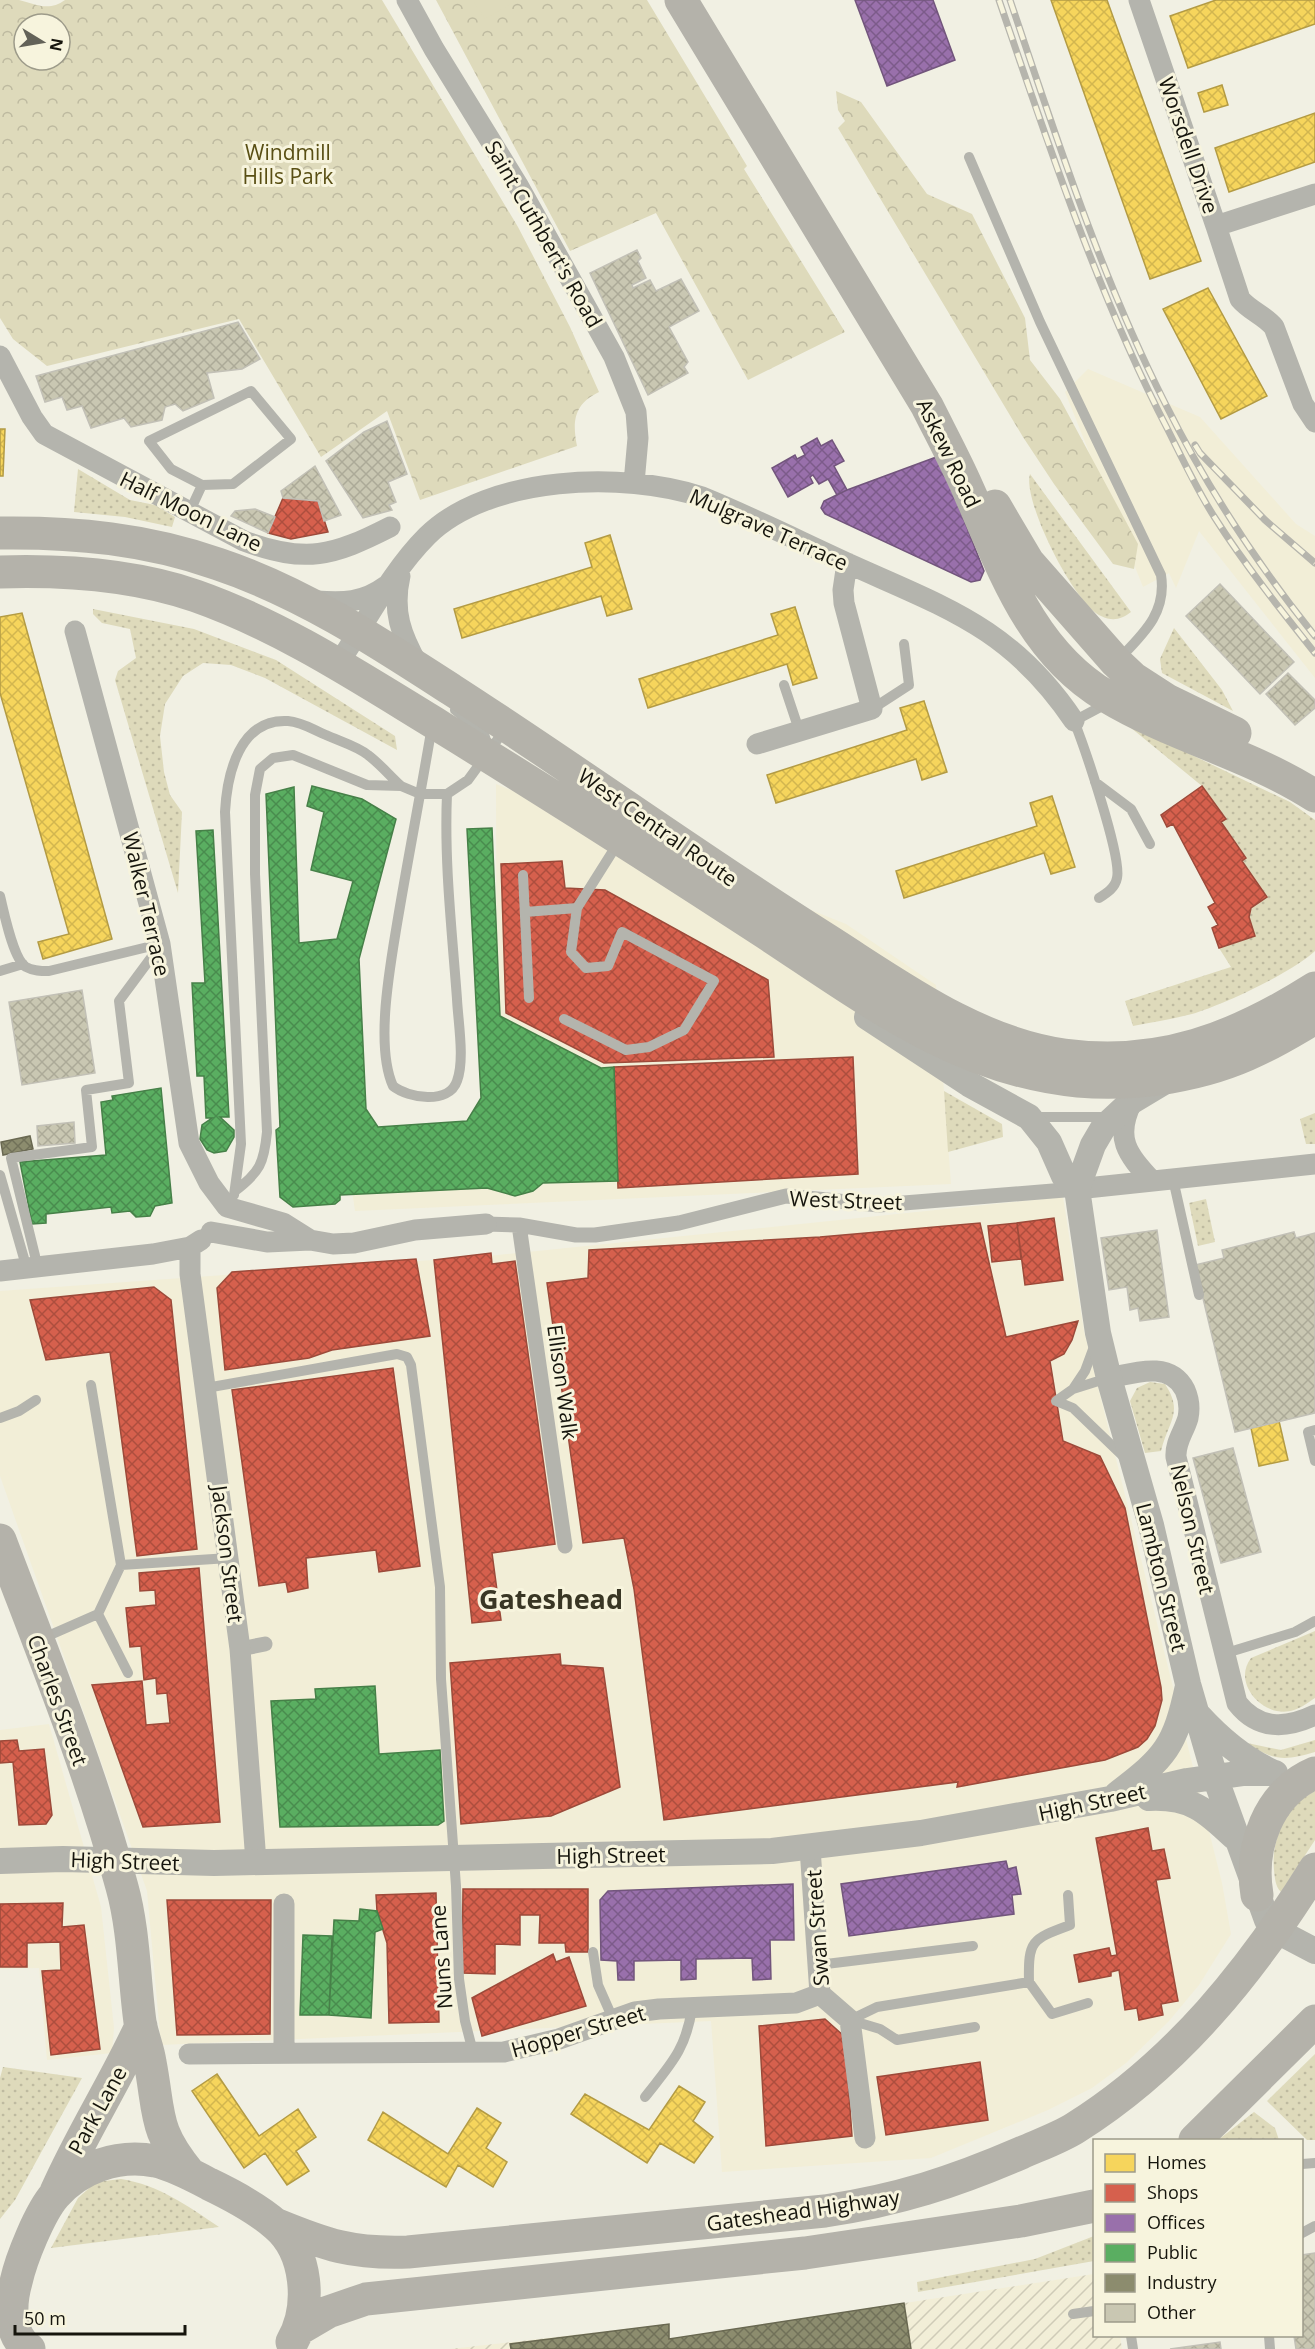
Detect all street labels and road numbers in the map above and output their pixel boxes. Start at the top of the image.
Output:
street label: Worsdell Drive [1153,73,1225,217]
street label: Saint Cuthbert's Road [479,135,609,333]
street label: Askew Road [911,394,987,512]
street label: Half Moon Lane [115,464,267,558]
street label: Mulgrave Terrace [685,482,853,576]
street label: West Central Route [573,762,743,892]
street label: Walker Terrace [117,829,177,979]
street label: West Street [789,1184,903,1216]
street label: Ellison Walk [541,1323,585,1441]
street label: Nelson Street [1164,1461,1222,1597]
street label: Jackson Street [205,1482,250,1624]
street label: Lambton Street [1130,1500,1194,1654]
street label: Charles Street [21,1631,95,1769]
street label: High Street [1036,1777,1148,1827]
street label: High Street [556,1840,666,1870]
street label: High Street [70,1845,180,1877]
street label: Swan Street [799,1869,835,1987]
street label: Nuns Lane [423,1904,459,2010]
street label: Hopper Street [508,1998,648,2064]
street label: Park Lane [61,2061,133,2159]
street label: Gateshead Highway [705,2183,902,2237]

